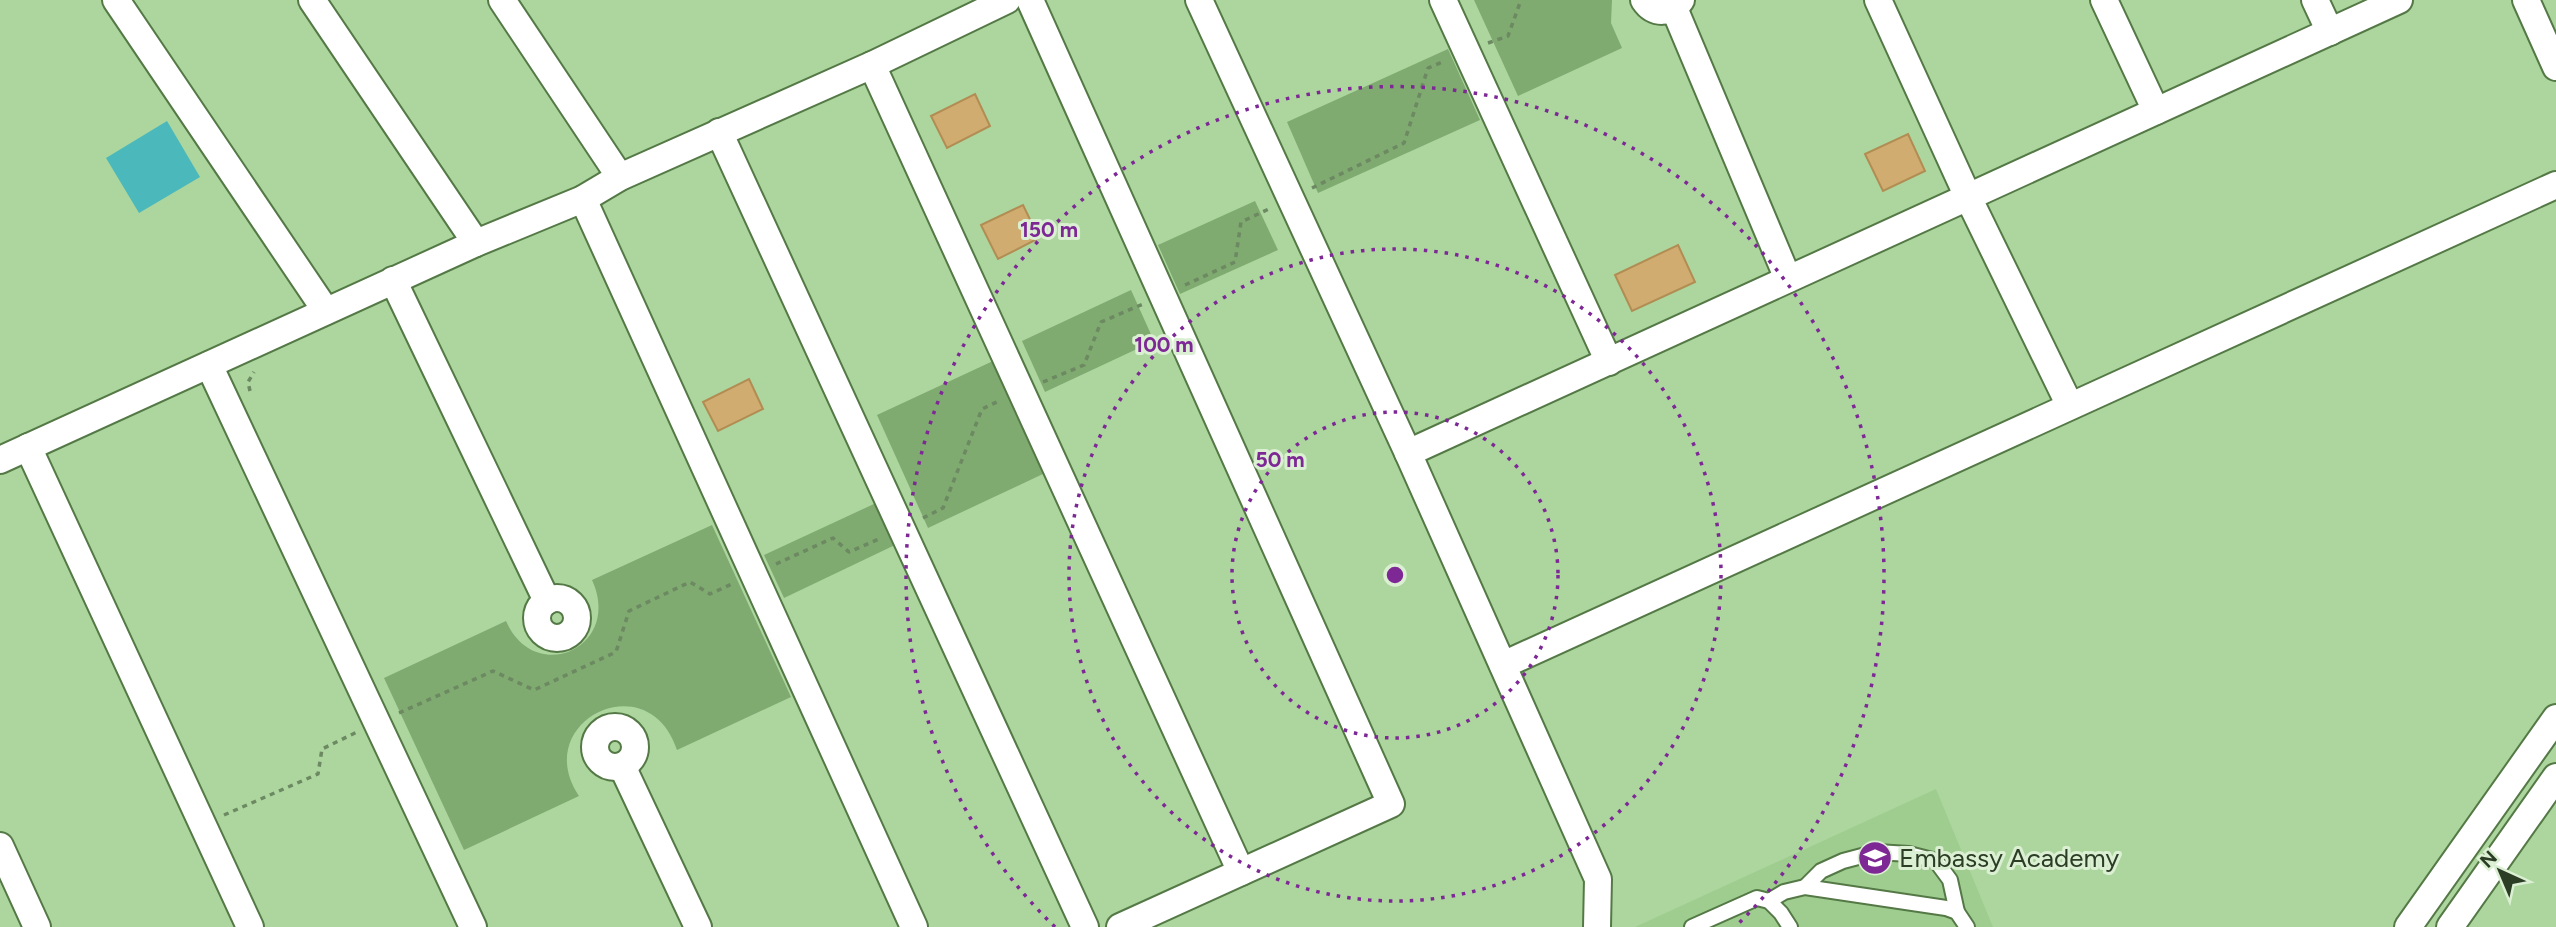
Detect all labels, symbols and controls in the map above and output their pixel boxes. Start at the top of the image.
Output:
text: 150 m [1020,217,1078,242]
text: 100 m [1134,332,1194,357]
text: 50 m [1255,447,1305,472]
centre of rings [1383,563,1407,587]
north arrow [2465,836,2535,906]
school or university icon: Embassy Academy [1856,839,1894,877]
place label: Embassy Academy [1899,842,2119,874]
text: N [2475,846,2502,873]

